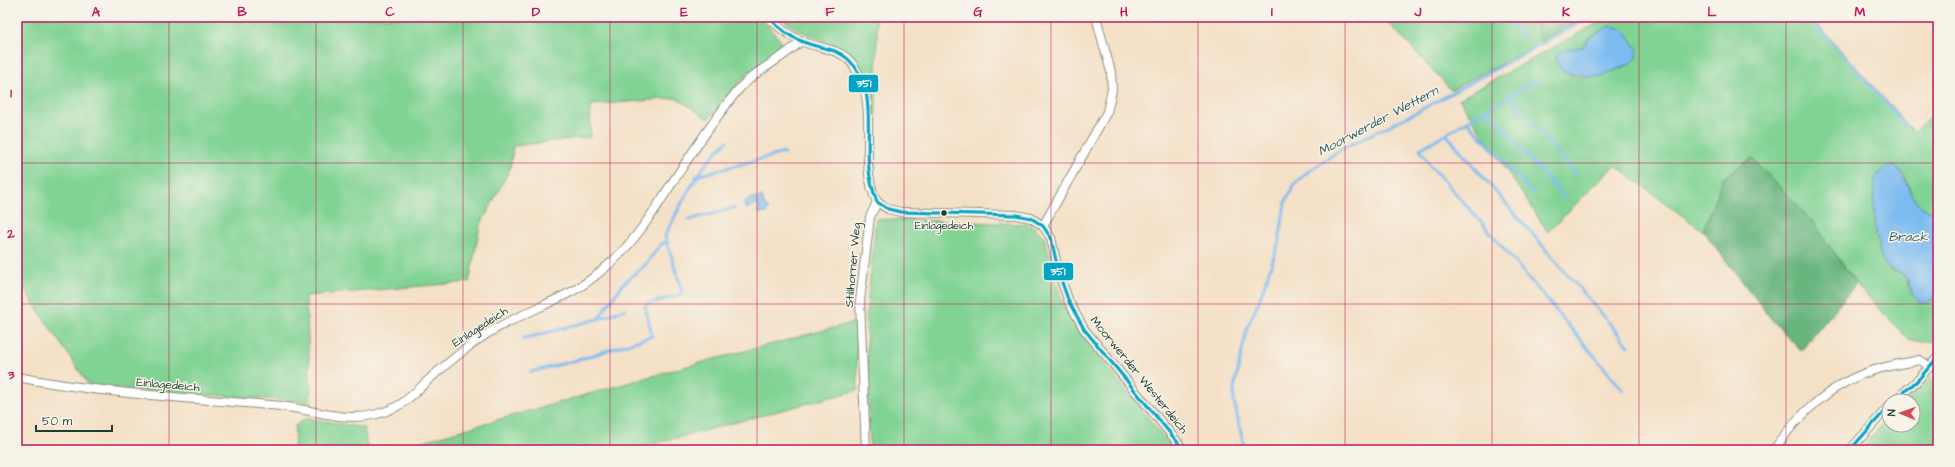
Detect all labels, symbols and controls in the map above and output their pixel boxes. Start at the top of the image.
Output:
text: A [92,3,101,21]
text: B [237,3,247,21]
text: C [385,3,395,21]
text: D [532,3,541,21]
text: E [680,3,688,21]
text: F [825,3,835,21]
text: G [973,3,983,21]
text: H [1120,3,1128,21]
text: I [1271,3,1273,21]
text: J [1414,3,1422,21]
text: K [1562,3,1570,21]
text: L [1707,3,1717,21]
text: M [1855,3,1866,21]
line badge: 351 [848,74,879,93]
text: 351 [856,76,872,91]
water label: Moorwerder Wettern [1315,81,1443,160]
text: 1 [10,84,12,102]
marker: Einlagedeich [939,208,949,218]
place label: Einlagedeich [915,218,974,234]
street label: Stillhorner Weg [841,222,866,308]
text: 2 [6,225,15,243]
water label: Brack [1888,228,1929,246]
line badge: 351 [1043,262,1074,281]
text: 351 [1050,264,1066,279]
street label: Einlagedeich [449,303,512,352]
street label: Moorwerder Westerdeich [1086,313,1192,437]
text: 3 [7,366,15,384]
street label: Einlagedeich [135,374,200,397]
north arrow [1881,393,1921,433]
scale bar [36,407,112,433]
text: N [1884,409,1899,416]
text: 50 m [42,413,73,430]

